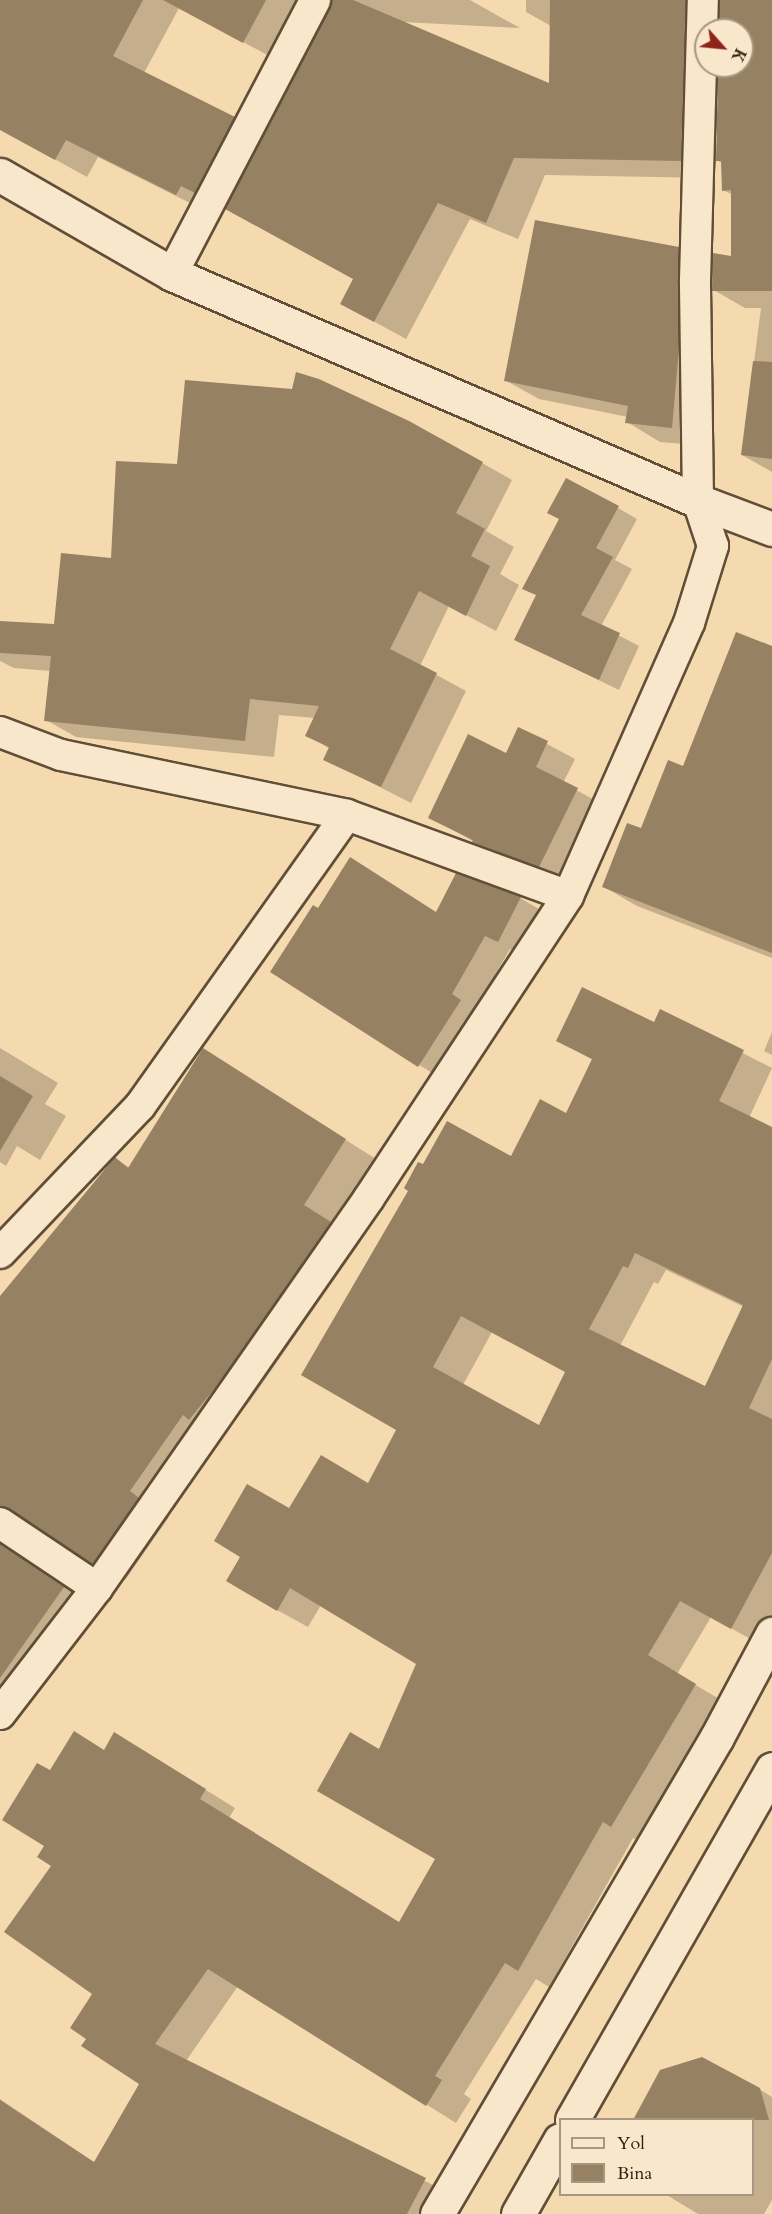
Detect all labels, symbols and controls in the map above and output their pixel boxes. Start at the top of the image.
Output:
north arrow [694,18,754,78]
text: K [726,44,751,66]
legend [559,2118,754,2196]
text: Yol [617,2131,645,2156]
text: Bina [617,2161,652,2186]

